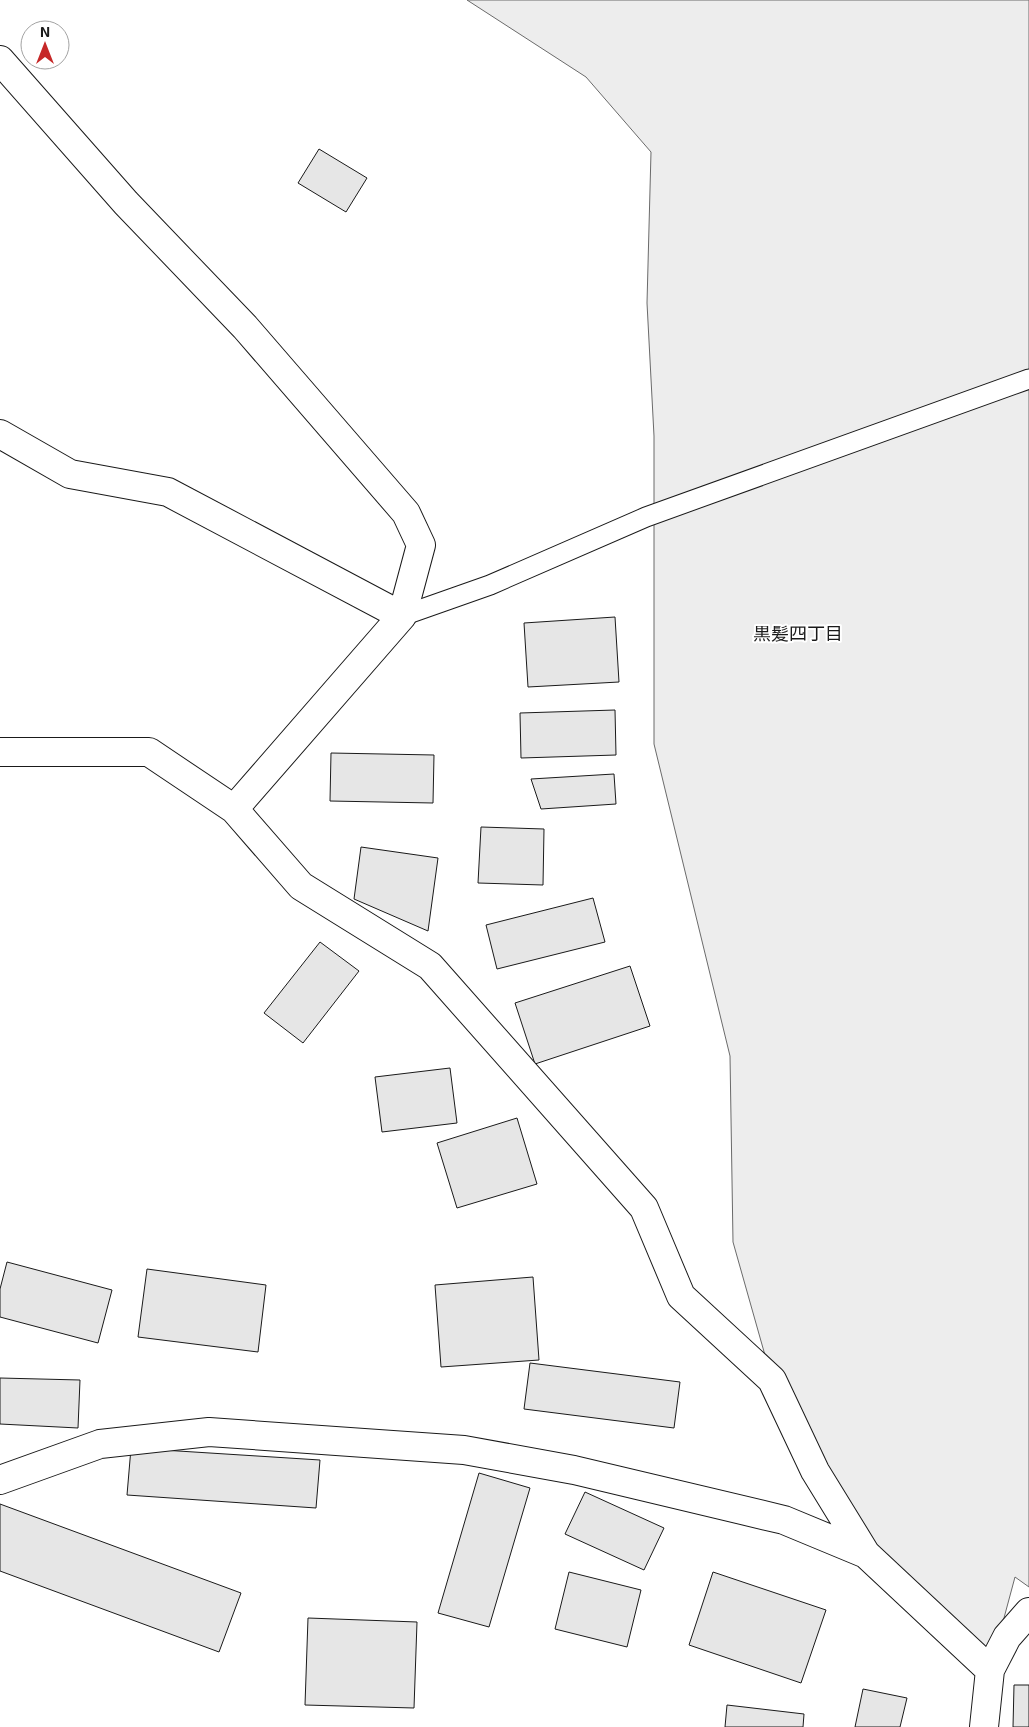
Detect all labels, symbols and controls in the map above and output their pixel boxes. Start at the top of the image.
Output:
north arrow [20,20,70,70]
text: N [40,23,50,40]
district label: 黒髪四丁目 [753,622,843,644]

